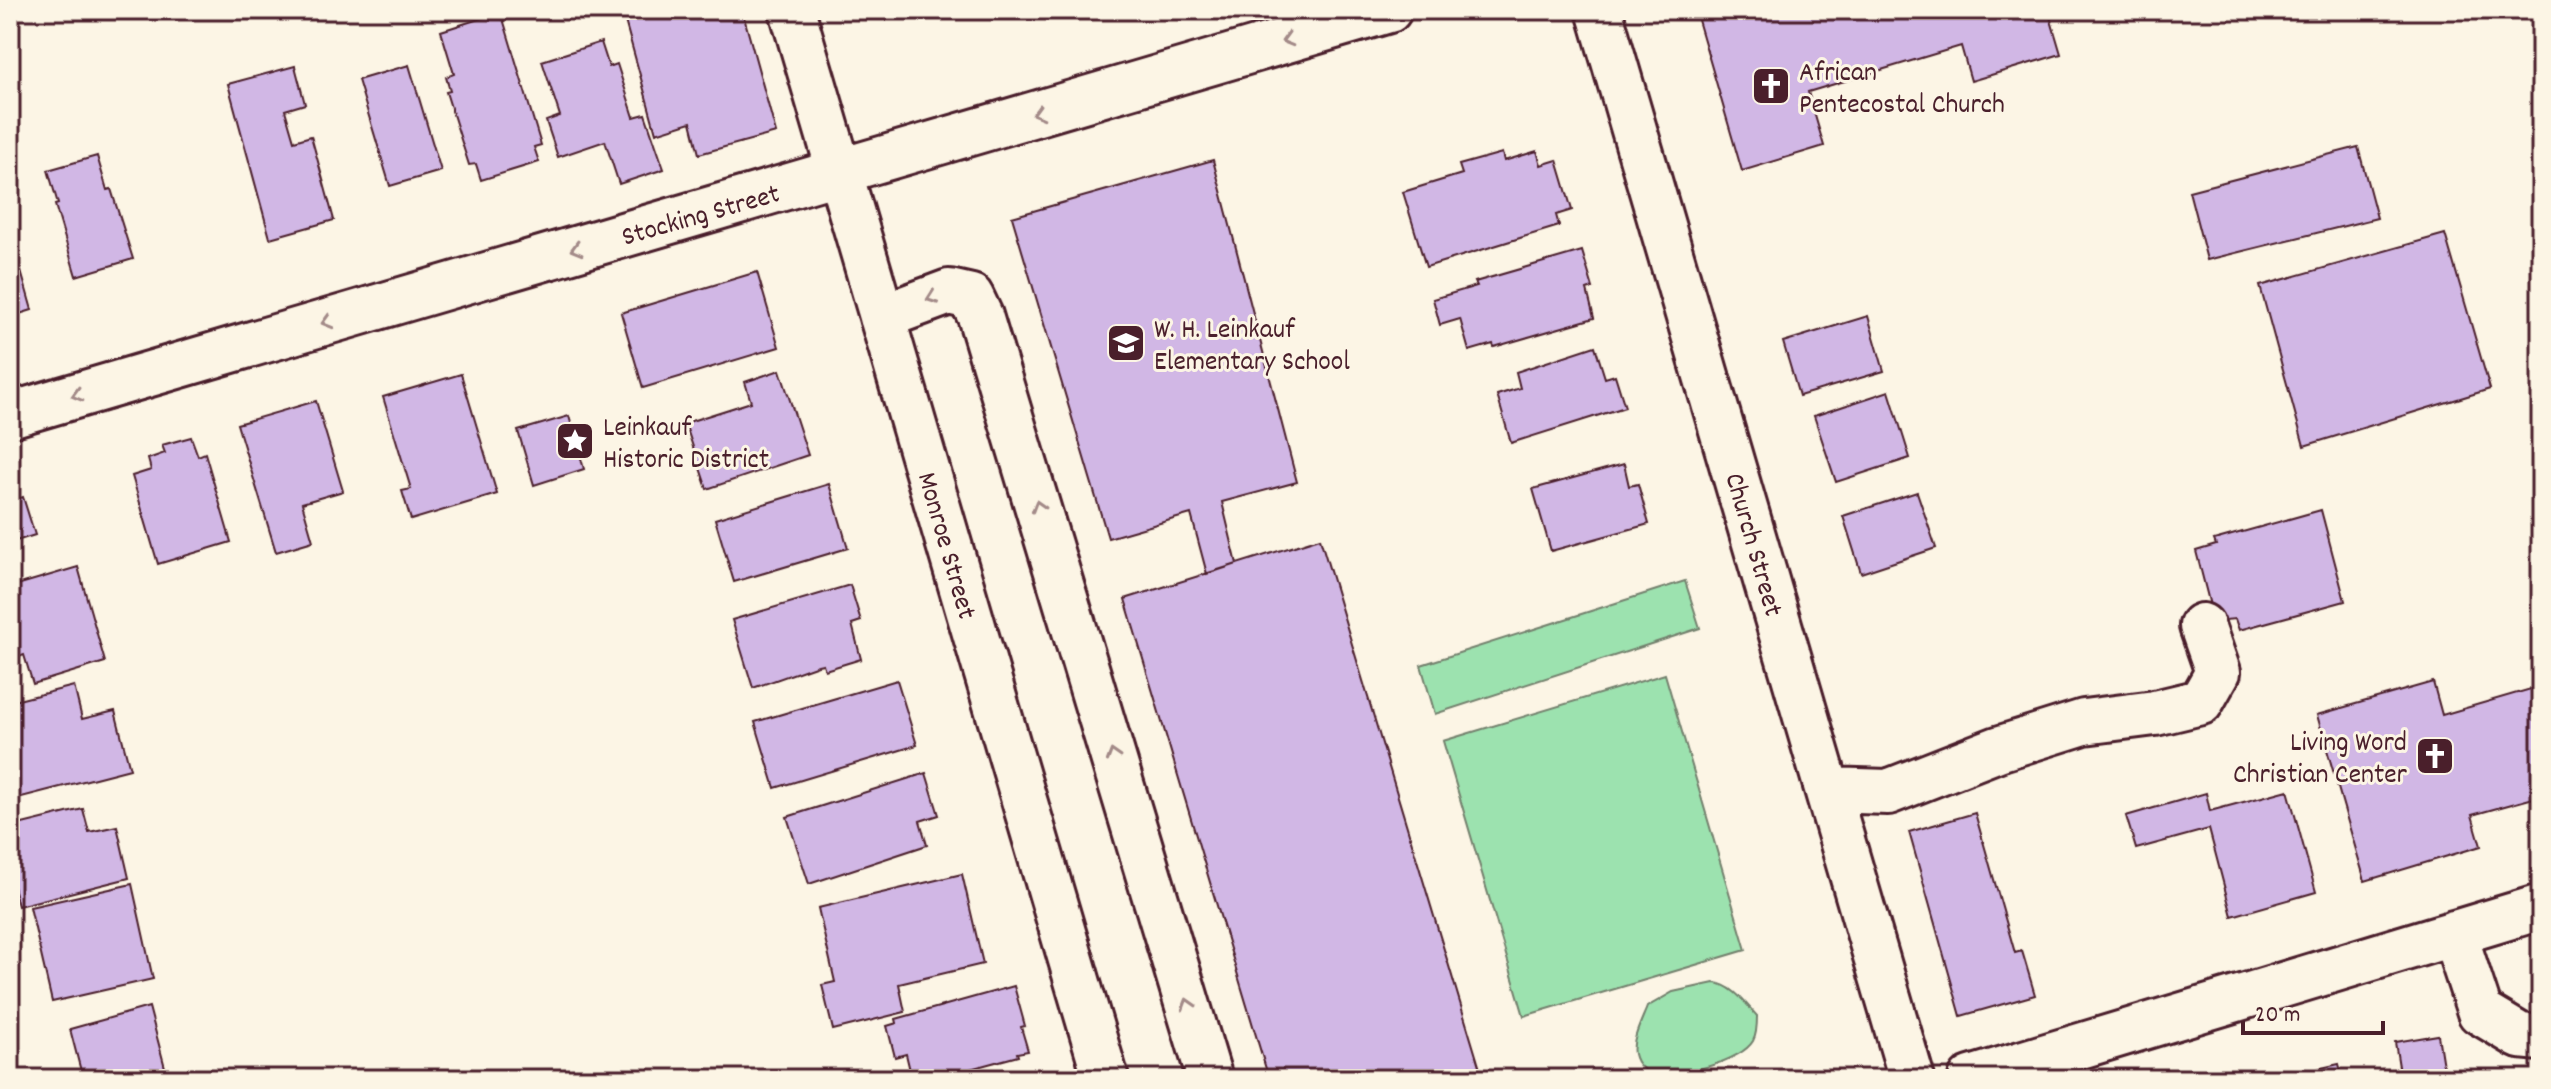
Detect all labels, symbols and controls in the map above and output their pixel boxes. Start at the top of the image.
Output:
one-way arrow [1281,31,1295,47]
place label: African Pentecostal Church [1799,55,2005,127]
church icon: African Pentecostal Church [1750,65,1792,107]
one-way arrow [1031,104,1045,120]
street label: Stocking Street [618,176,785,259]
one-way arrow [570,240,584,256]
one-way arrow [926,289,940,305]
place label: W. H. Leinkauf Elementary School [1154,312,1350,384]
one-way arrow [320,313,334,329]
school or university icon: W. H. Leinkauf Elementary School [1105,322,1147,364]
one-way arrow [71,386,85,402]
place label: Leinkauf Historic District [603,410,769,482]
place icon: Leinkauf Historic District [554,420,596,462]
street label: Monroe Street [904,468,984,625]
street label: Church Street [1712,469,1791,622]
one-way arrow [1031,500,1047,514]
place label: Living Word Christian Center [2233,725,2408,797]
church icon: Living Word Christian Center [2414,735,2456,777]
one-way arrow [1106,749,1122,763]
scale bar [2243,985,2383,1035]
one-way arrow [1181,998,1197,1012]
text: 20 m [2255,999,2301,1033]

